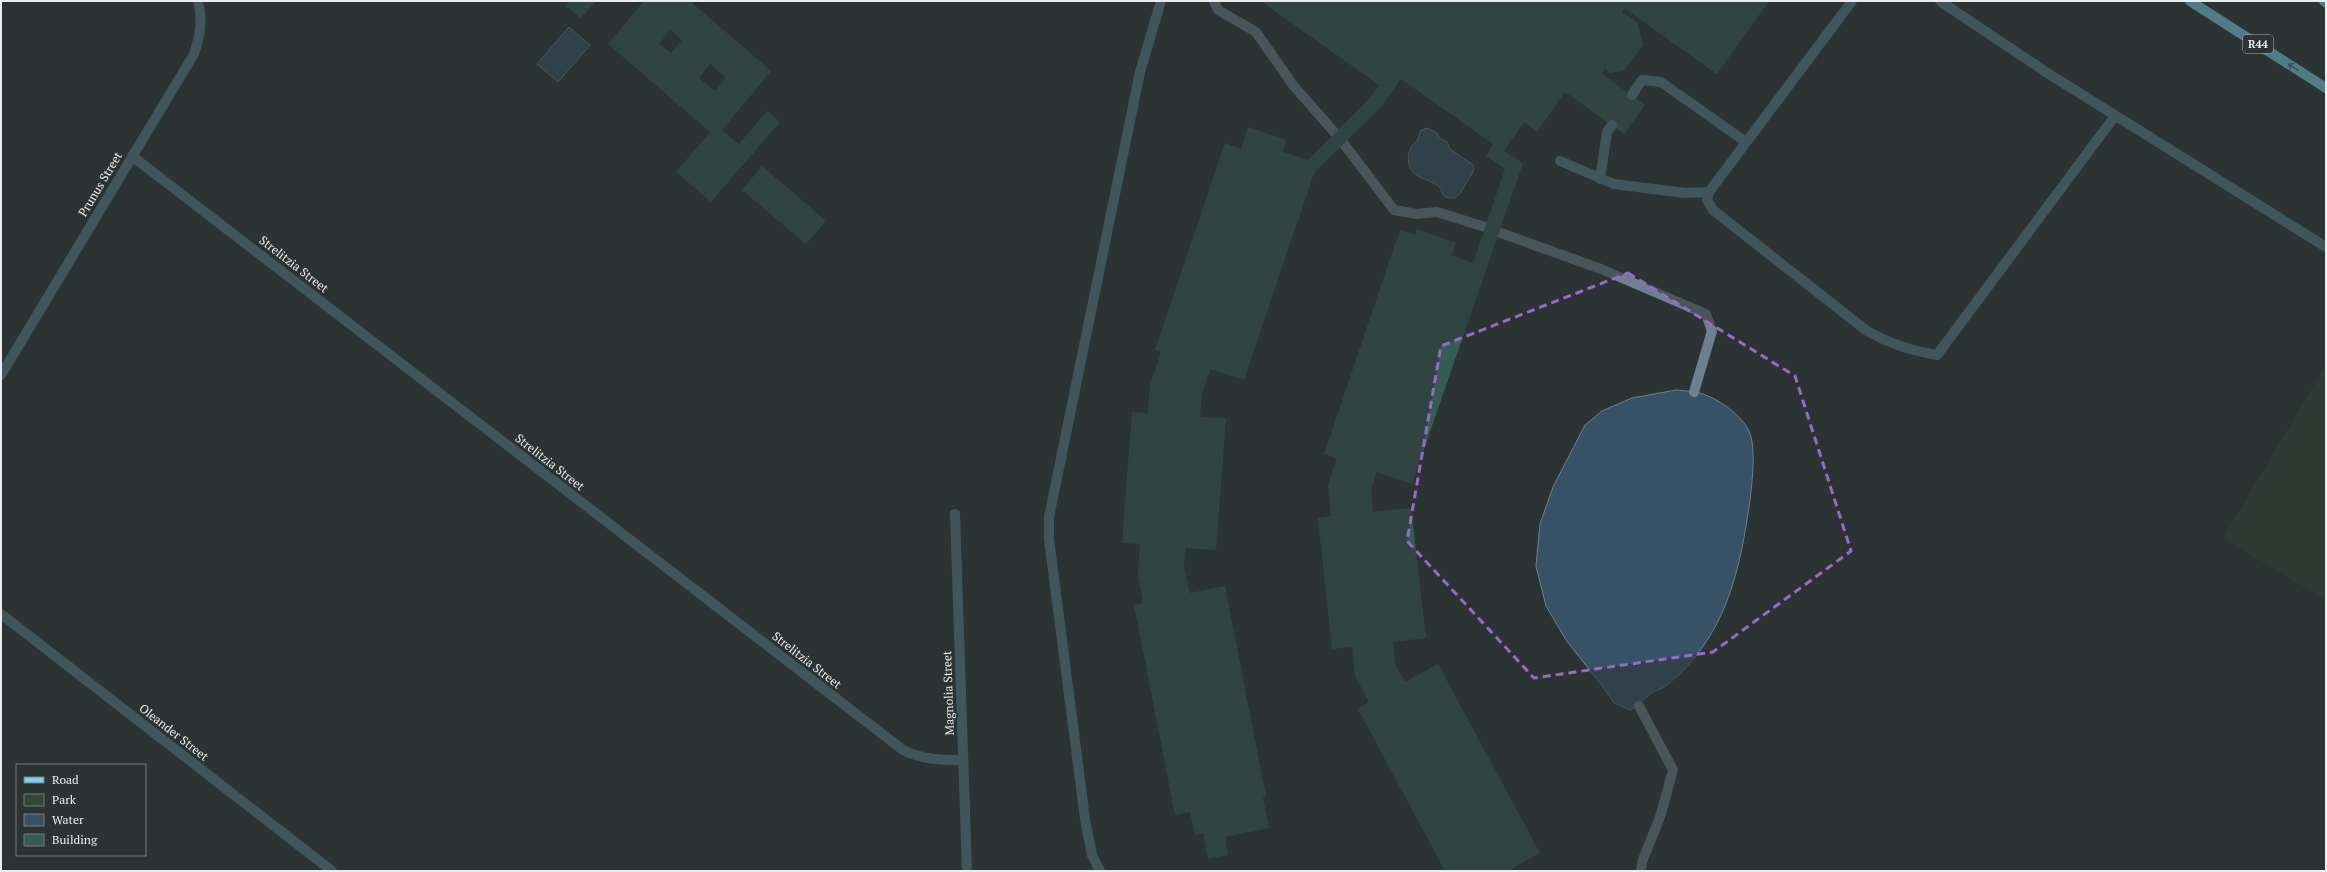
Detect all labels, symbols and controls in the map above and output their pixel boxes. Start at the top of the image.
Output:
road number: R44 [2243,35,2273,53]
one-way arrow [2288,63,2299,71]
street label: Prunus Street [75,148,125,219]
street label: Strelitzia Street [256,232,332,296]
street label: Strelitzia Street [512,430,588,494]
street label: Strelitzia Street [769,628,845,692]
street label: Magnolia Street [939,650,957,736]
street label: Oleander Street [136,700,212,764]
legend [16,764,146,856]
text: Road [52,772,79,787]
text: Park [52,792,77,807]
text: Water [52,812,84,827]
text: Building [52,832,98,847]

